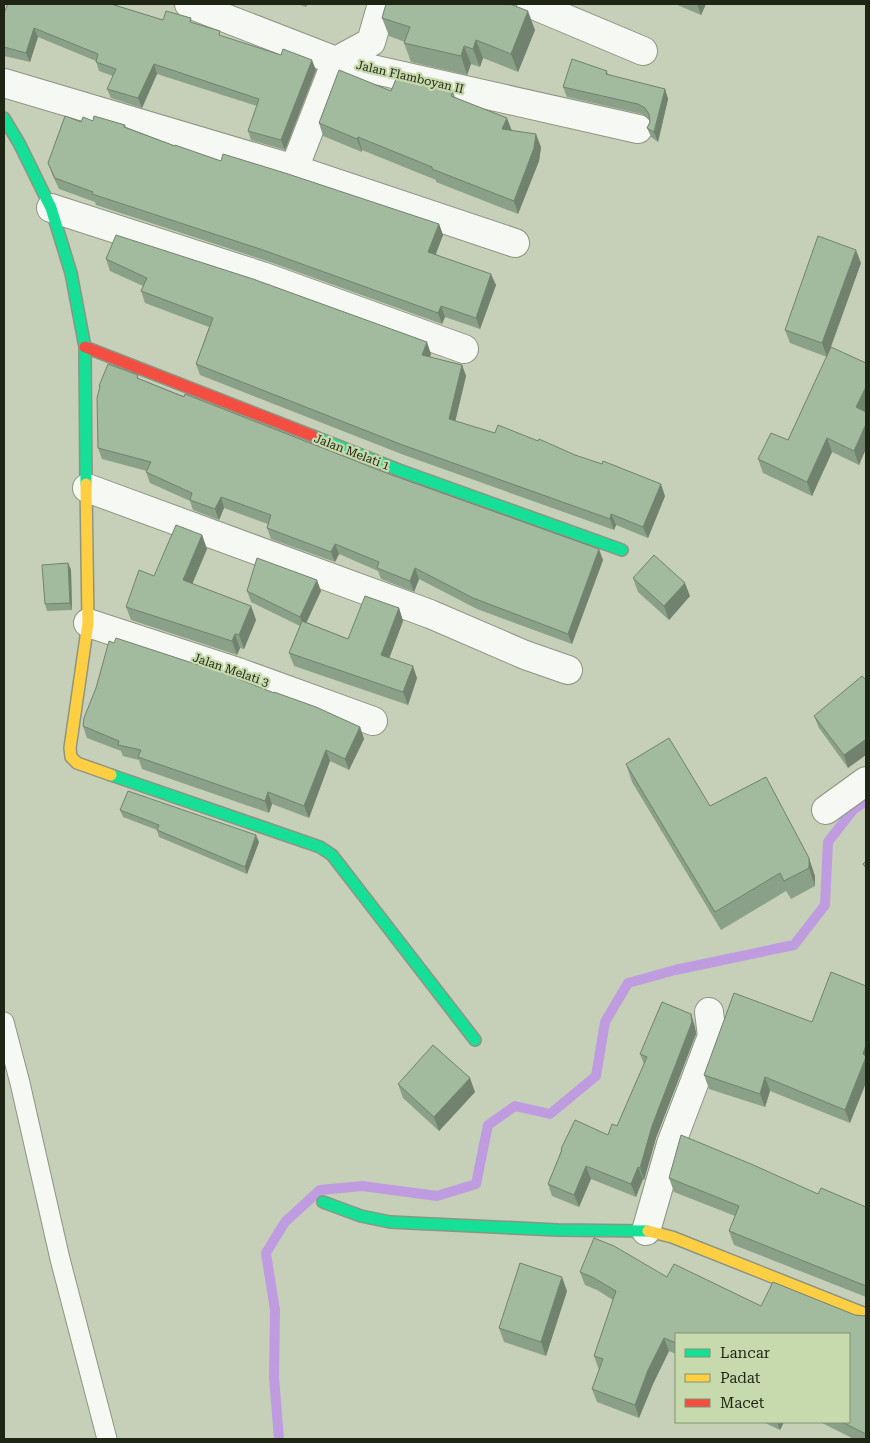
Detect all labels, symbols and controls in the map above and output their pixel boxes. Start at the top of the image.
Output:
street label: Jalan Flamboyan II [355,58,465,96]
street label: Jalan Melati 1 [312,431,392,473]
street label: Jalan Melati 3 [191,650,271,690]
legend [675,1333,850,1423]
text: Lancar [720,1344,770,1362]
text: Padat [720,1369,761,1387]
text: Macet [720,1394,765,1412]

